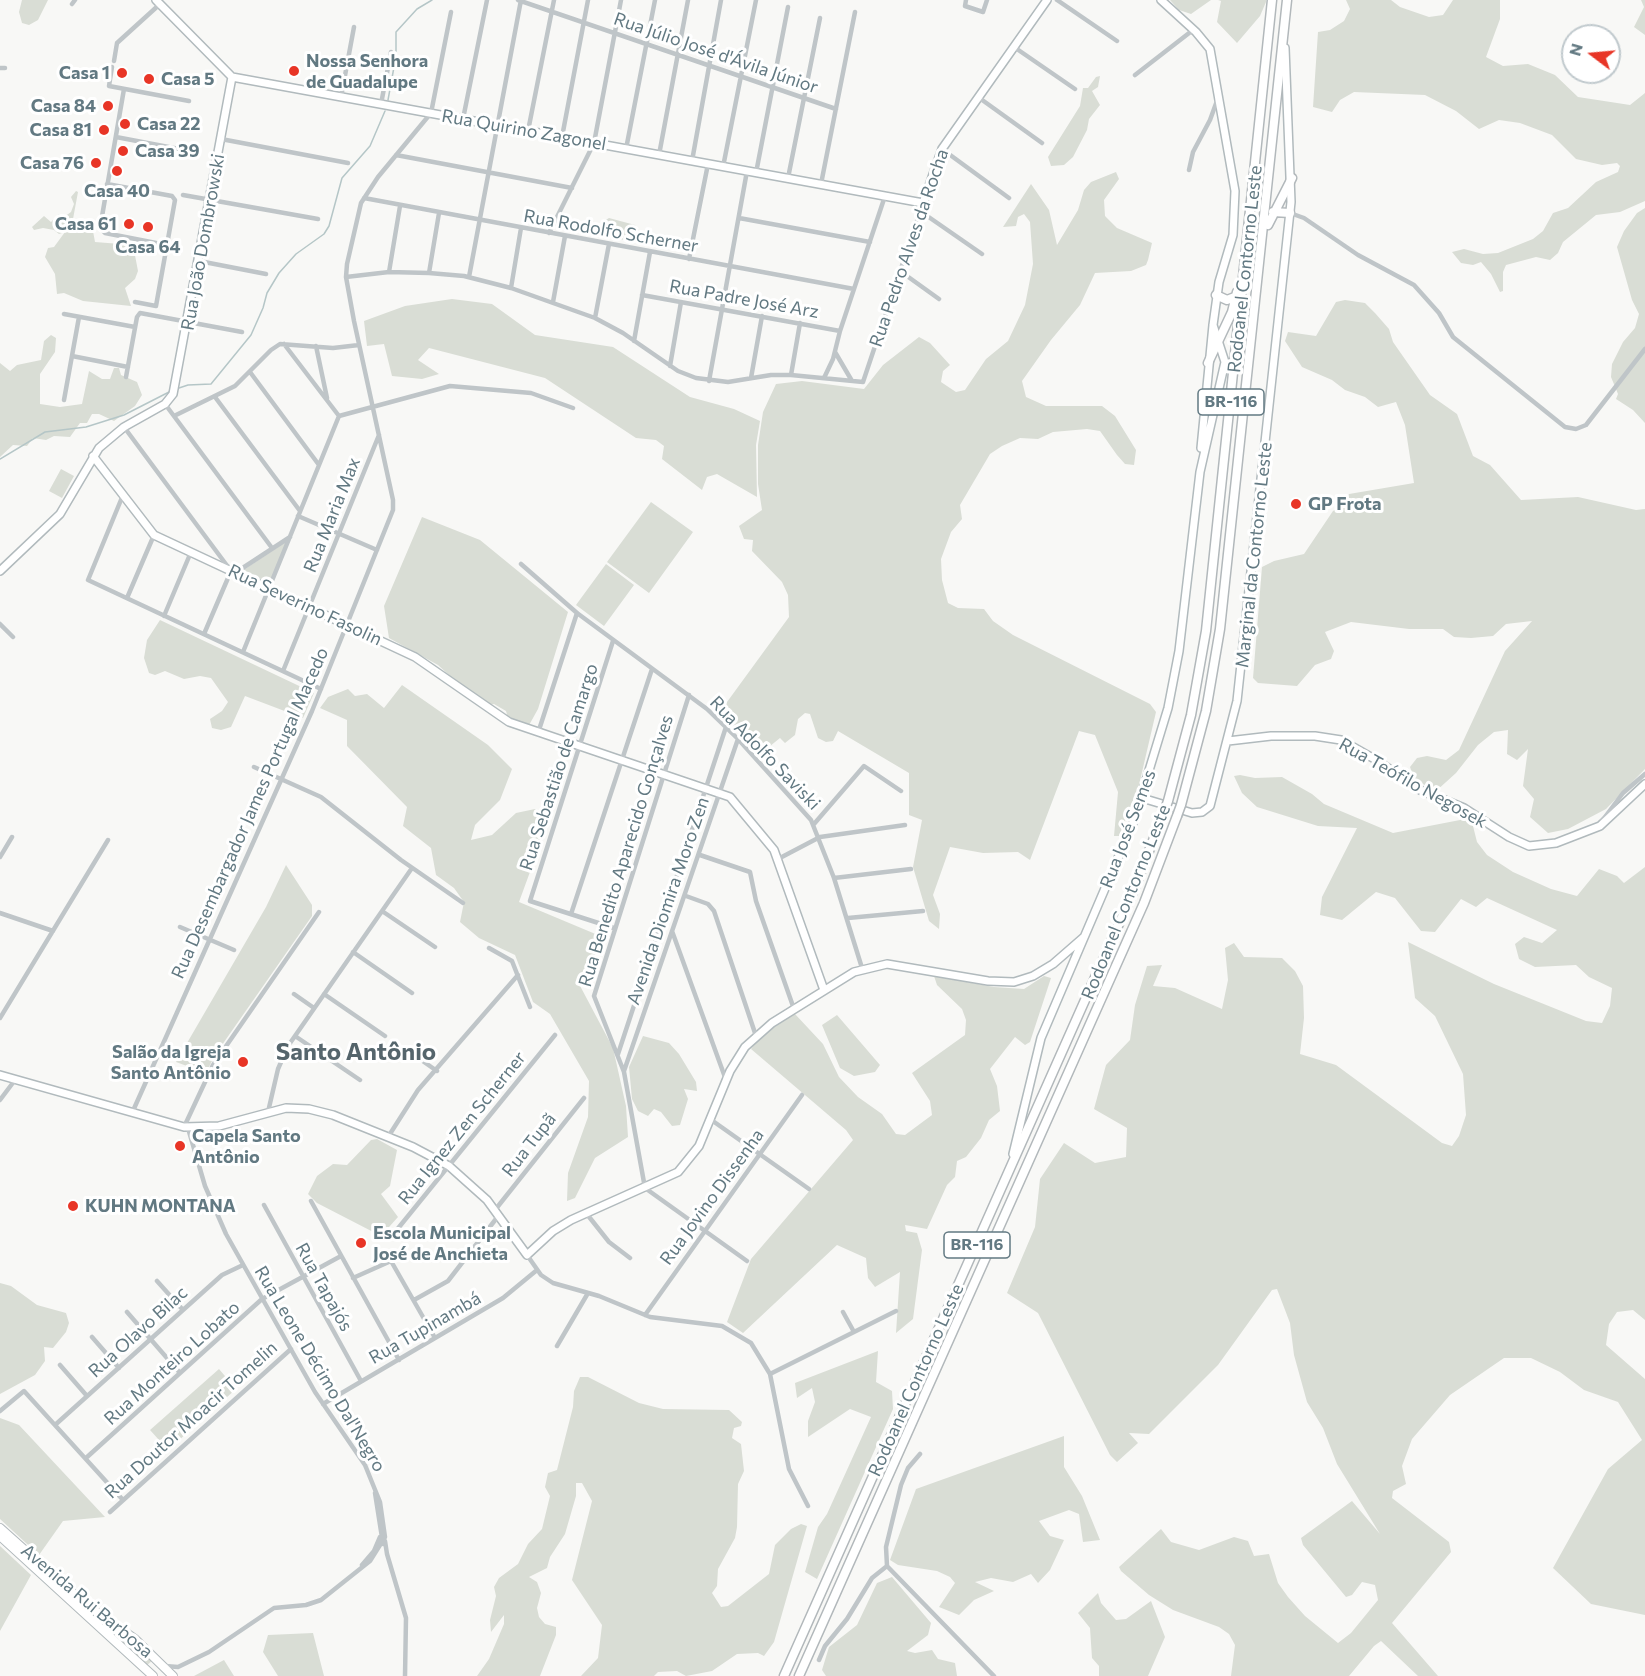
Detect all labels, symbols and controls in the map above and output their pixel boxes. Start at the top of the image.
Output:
street label: Rua Júlio José d'Ávila Júnior [611,8,821,98]
north arrow [1561,24,1621,84]
text: N [1564,41,1586,58]
place label: Nossa Senhora de Guadalupe [306,50,428,92]
place label: Casa 1 [59,62,110,84]
marker: Nossa Senhora de Guadalupe [287,64,301,78]
marker: Casa 1 [115,66,129,80]
place label: Casa 5 [161,68,215,90]
marker: Casa 5 [142,72,156,86]
place label: Casa 84 [31,95,96,117]
marker: Casa 84 [101,99,115,113]
street label: Rua Quirino Zagonel [440,105,608,155]
place label: Casa 22 [137,113,201,135]
marker: Casa 22 [118,117,132,131]
place label: Casa 81 [30,119,92,141]
marker: Casa 81 [97,123,111,137]
place label: Casa 39 [135,140,200,162]
marker: Casa 39 [116,144,130,158]
street label: Rua Pedro Alves da Rocha [865,146,953,350]
place label: Casa 76 [20,152,84,174]
street label: Rua João Dombrowski [177,152,229,332]
marker: Casa 76 [89,156,103,170]
marker: Casa 40 [110,164,124,178]
street label: Rodoanel Contorno Leste [1223,164,1267,374]
place label: Casa 40 [84,180,150,202]
street label: Rua Rodolfo Scherner [522,205,700,257]
place label: Casa 61 [55,213,117,235]
marker: Casa 61 [122,217,136,231]
marker: Casa 64 [141,220,155,234]
place label: Casa 64 [115,236,181,258]
street label: Rua Padre José Arz [668,275,820,323]
road number: BR-116 [1198,389,1264,415]
street label: Marginal da Contorno Leste [1231,441,1277,669]
street label: Rua Maria Max [299,454,365,576]
place label: GP Frota [1308,493,1381,515]
marker: GP Frota [1289,497,1303,511]
street label: Rua Severino Fasolin [225,560,385,650]
street label: Rua Desembargador James Portugal Macedo [167,644,333,982]
street label: Rua Sebastião de Camargo [515,661,603,873]
street label: Rua Adolfo Saviski [705,692,825,814]
street label: Rua Benedito Aparecido Gonçalves [574,713,678,989]
street label: Rua Teófilo Negosek [1335,733,1491,833]
street label: Rua José Semes [1095,767,1161,891]
street label: Avenida Diomira Moro Zen [622,794,714,1008]
street label: Rodoanel Contorno Leste [1077,801,1175,1003]
district label: Santo Antônio [276,1038,436,1066]
place label: Salão da Igreja Santo Antônio [111,1041,231,1084]
street label: Rua Ignez Zen Scherner [394,1047,530,1209]
marker: Salão da Igreja Santo Antônio [236,1055,250,1069]
street label: Rua Tupã [497,1109,561,1181]
place label: Capela Santo Antônio [192,1125,301,1168]
street label: Rua Jovino Dissenha [655,1125,769,1269]
marker: Capela Santo Antônio [173,1139,187,1153]
place label: KUHN MONTANA [85,1195,236,1217]
marker: KUHN MONTANA [66,1199,80,1213]
place label: Escola Municipal José de Anchieta [373,1222,511,1264]
road number: BR-116 [944,1232,1010,1258]
marker: Escola Municipal José de Anchieta [354,1236,368,1250]
street label: Rua Tapajós [291,1239,357,1335]
street label: Rua Leone Décimo Dal'Negro [250,1262,390,1476]
street label: Rodoanel Contorno Leste [864,1280,968,1480]
street label: Rua Olavo Bilac [84,1282,192,1382]
street label: Rua Tupinambá [365,1287,485,1369]
street label: Rua Monteiro Lobato [100,1297,244,1429]
street label: Rua Doutor Moacir Tomelin [100,1337,282,1503]
street label: Avenida Rui Barbosa [17,1540,157,1662]

